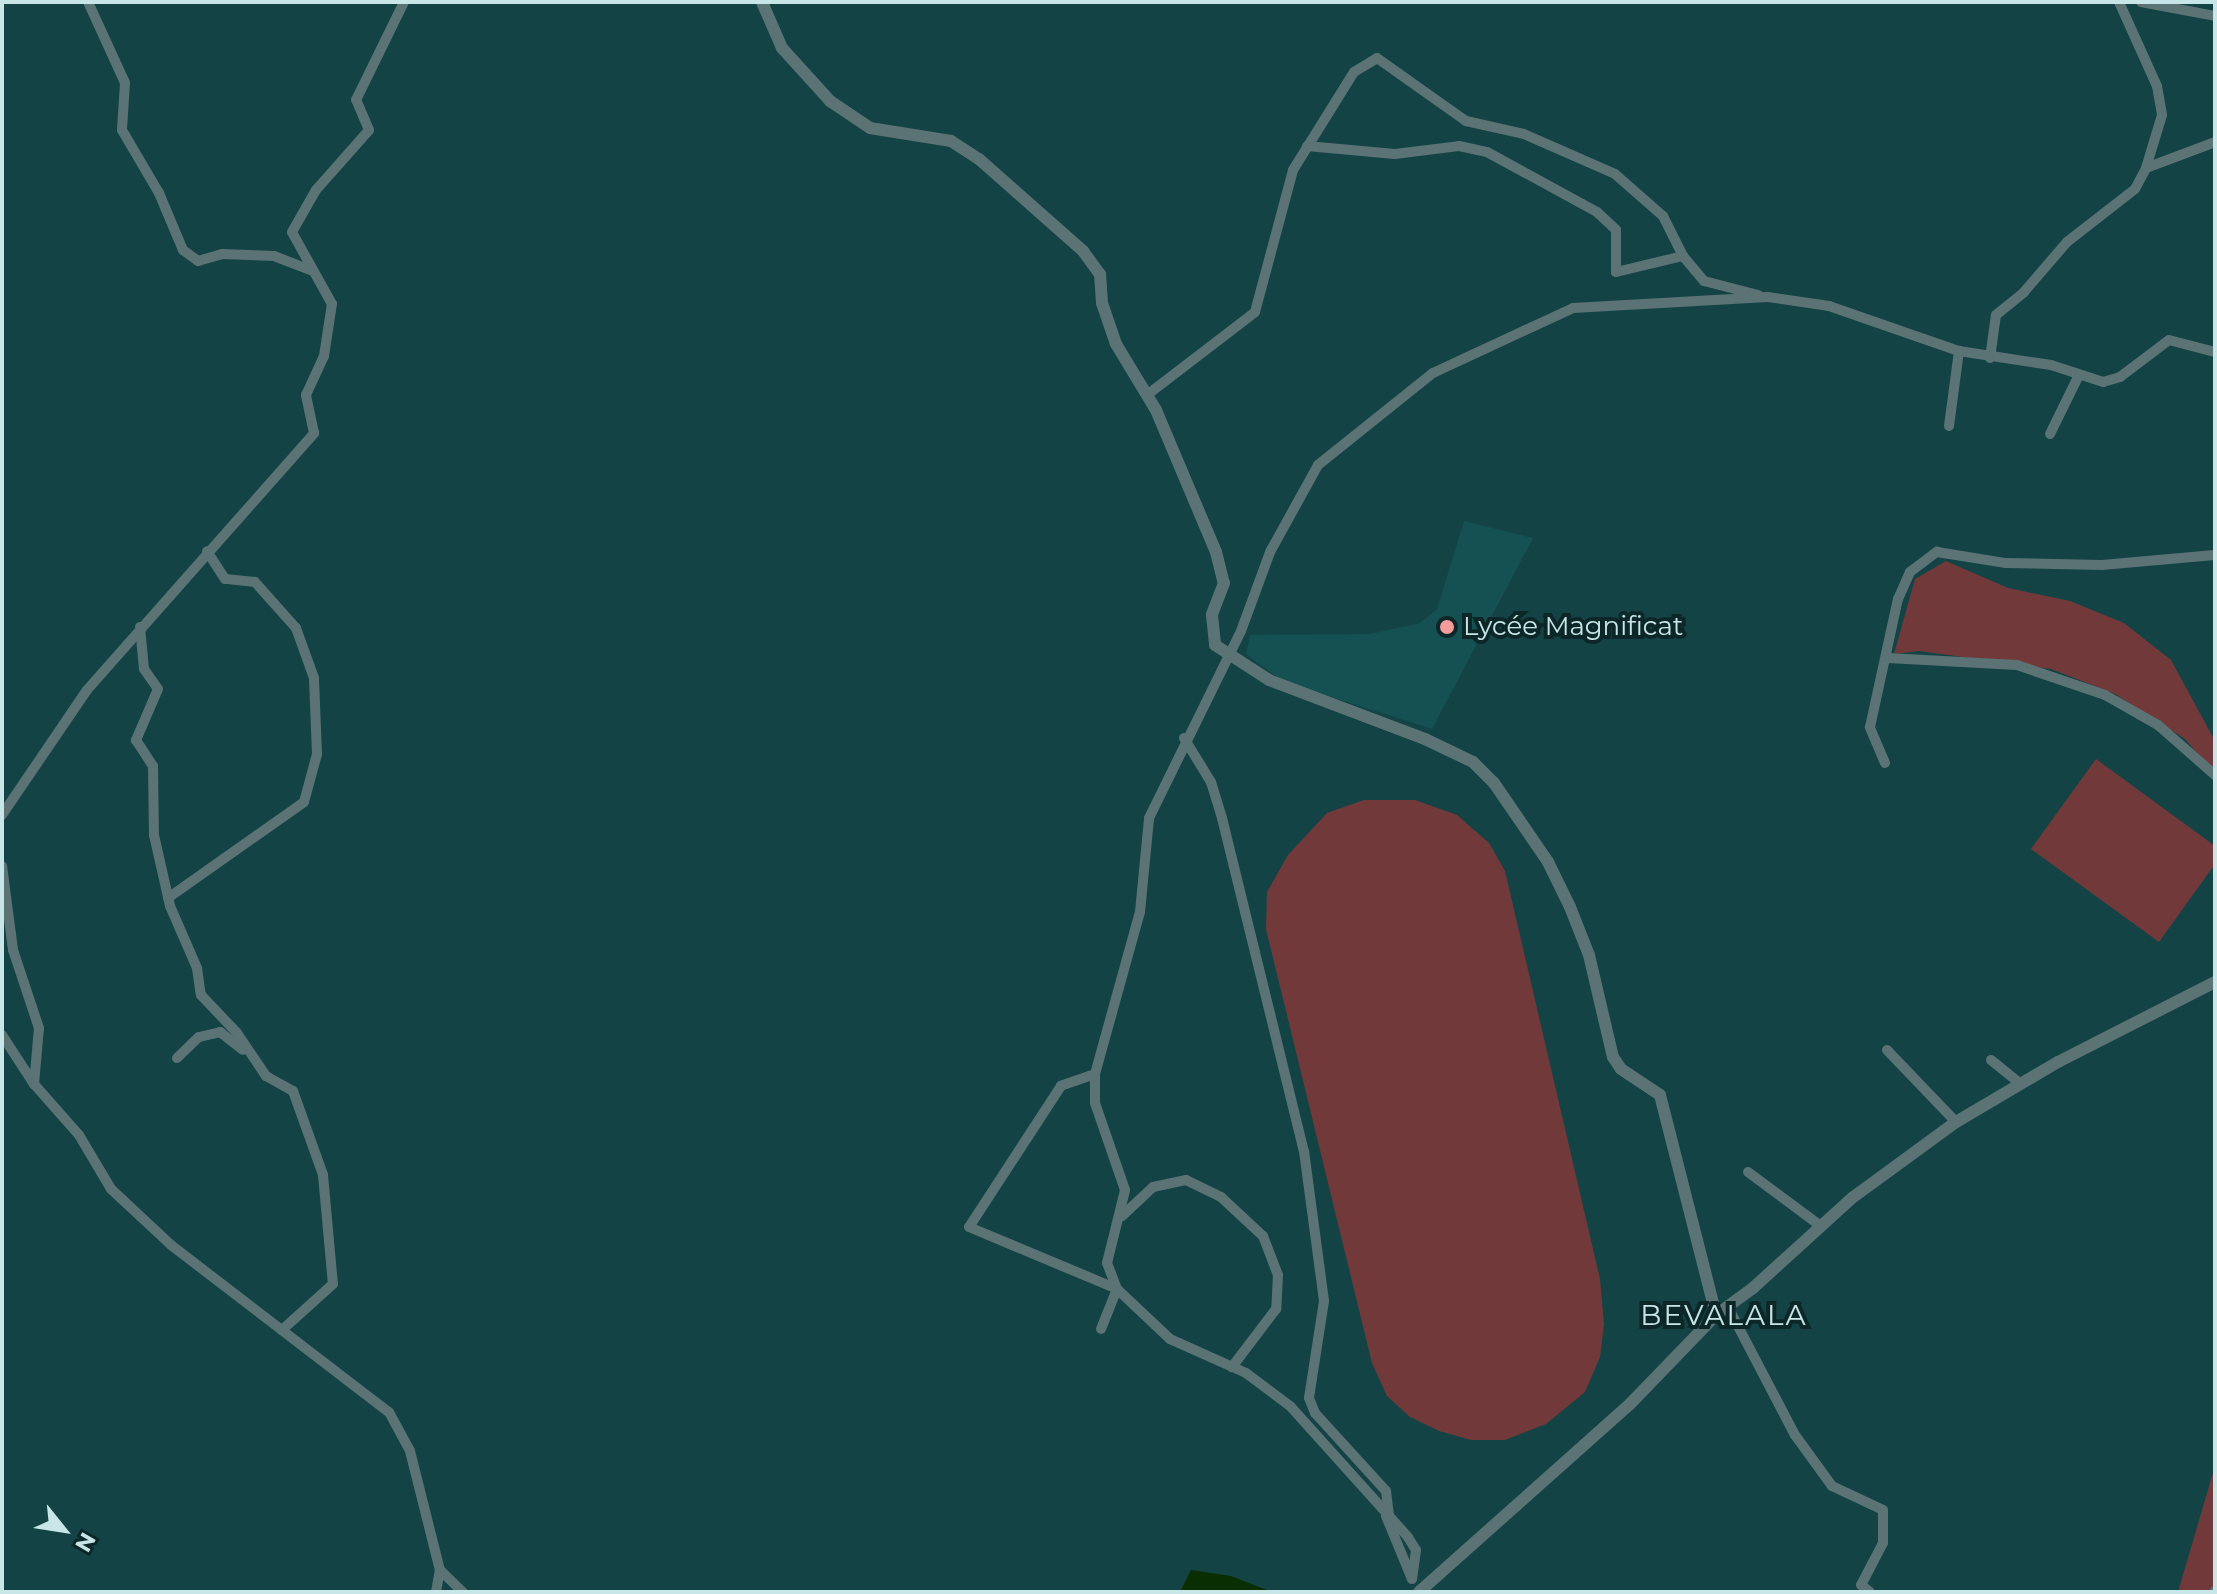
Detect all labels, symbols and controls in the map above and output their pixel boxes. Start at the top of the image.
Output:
place label: Lycée Magnificat [1463,611,1683,643]
marker: Lycée Magnificat [1438,618,1456,636]
district label: BEVALALA [1640,1298,1808,1332]
north arrow [24,1490,104,1570]
text: N [69,1528,101,1557]

